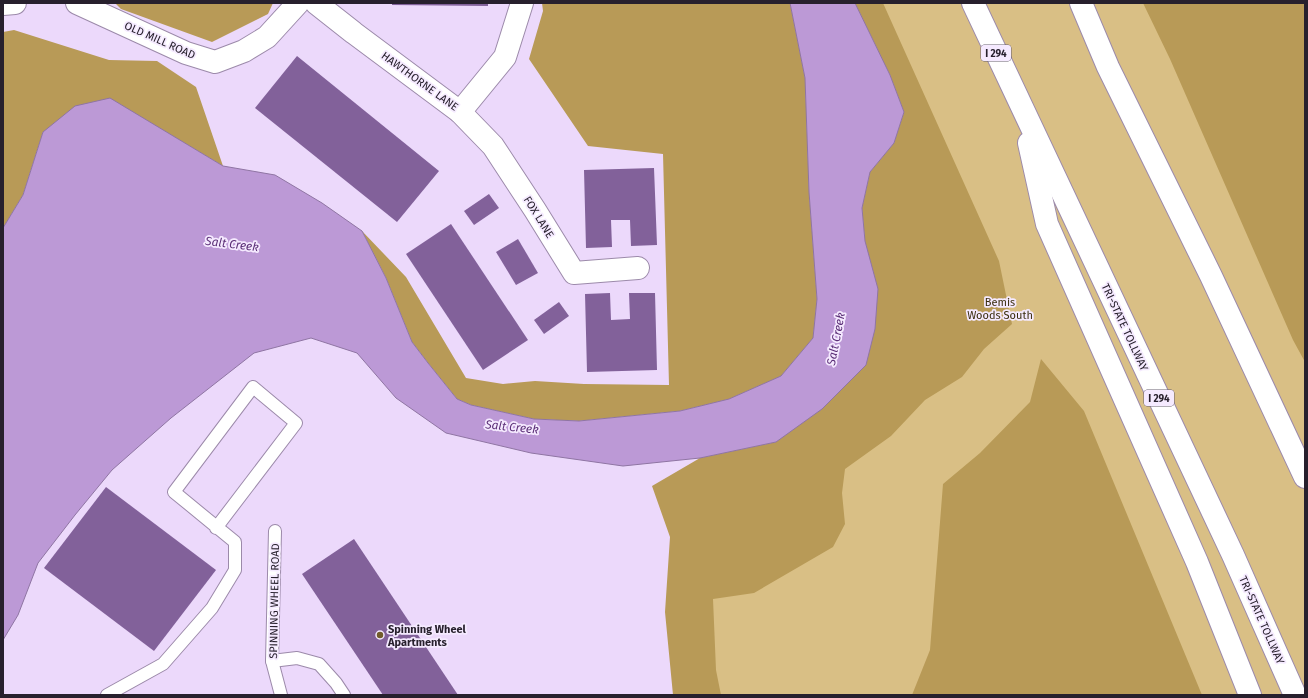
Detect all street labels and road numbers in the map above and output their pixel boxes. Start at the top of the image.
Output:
street label: OLD MILL ROAD [122,19,197,62]
road number: I 294 [981,45,1011,61]
street label: HAWTHORNE LANE [379,49,461,114]
street label: FOX LANE [521,194,557,241]
street label: TRI-STATE TOLLWAY [1099,281,1151,373]
road number: I 294 [1144,390,1174,406]
street label: SPINNING WHEEL ROAD [267,543,282,659]
street label: TRI-STATE TOLLWAY [1236,574,1287,666]

